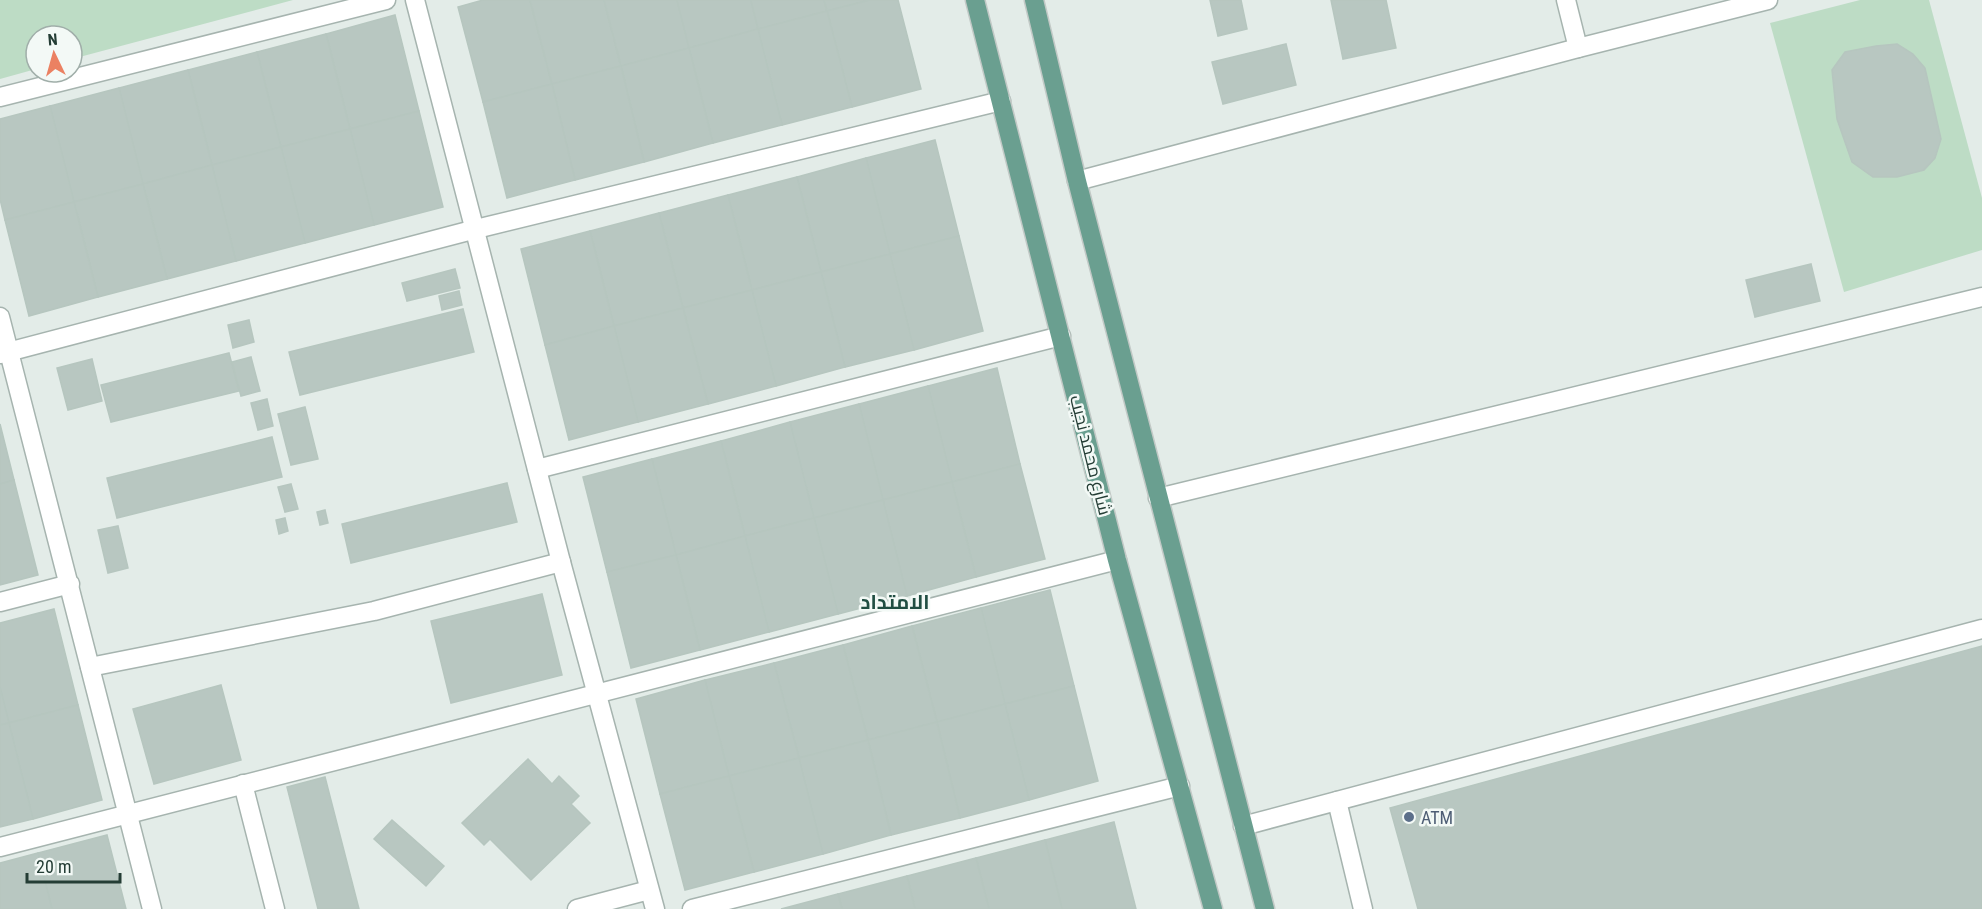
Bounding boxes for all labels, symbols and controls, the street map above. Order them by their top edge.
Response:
north arrow [24,24,84,84]
text: N [47,30,58,49]
street label: شارع محمد نجيب [1064,393,1116,518]
district label: الامتداد [861,590,929,614]
place label: ATM [1421,807,1453,828]
marker: ATM [1402,810,1416,824]
scale bar [27,846,120,884]
text: 20 m [36,856,71,877]

